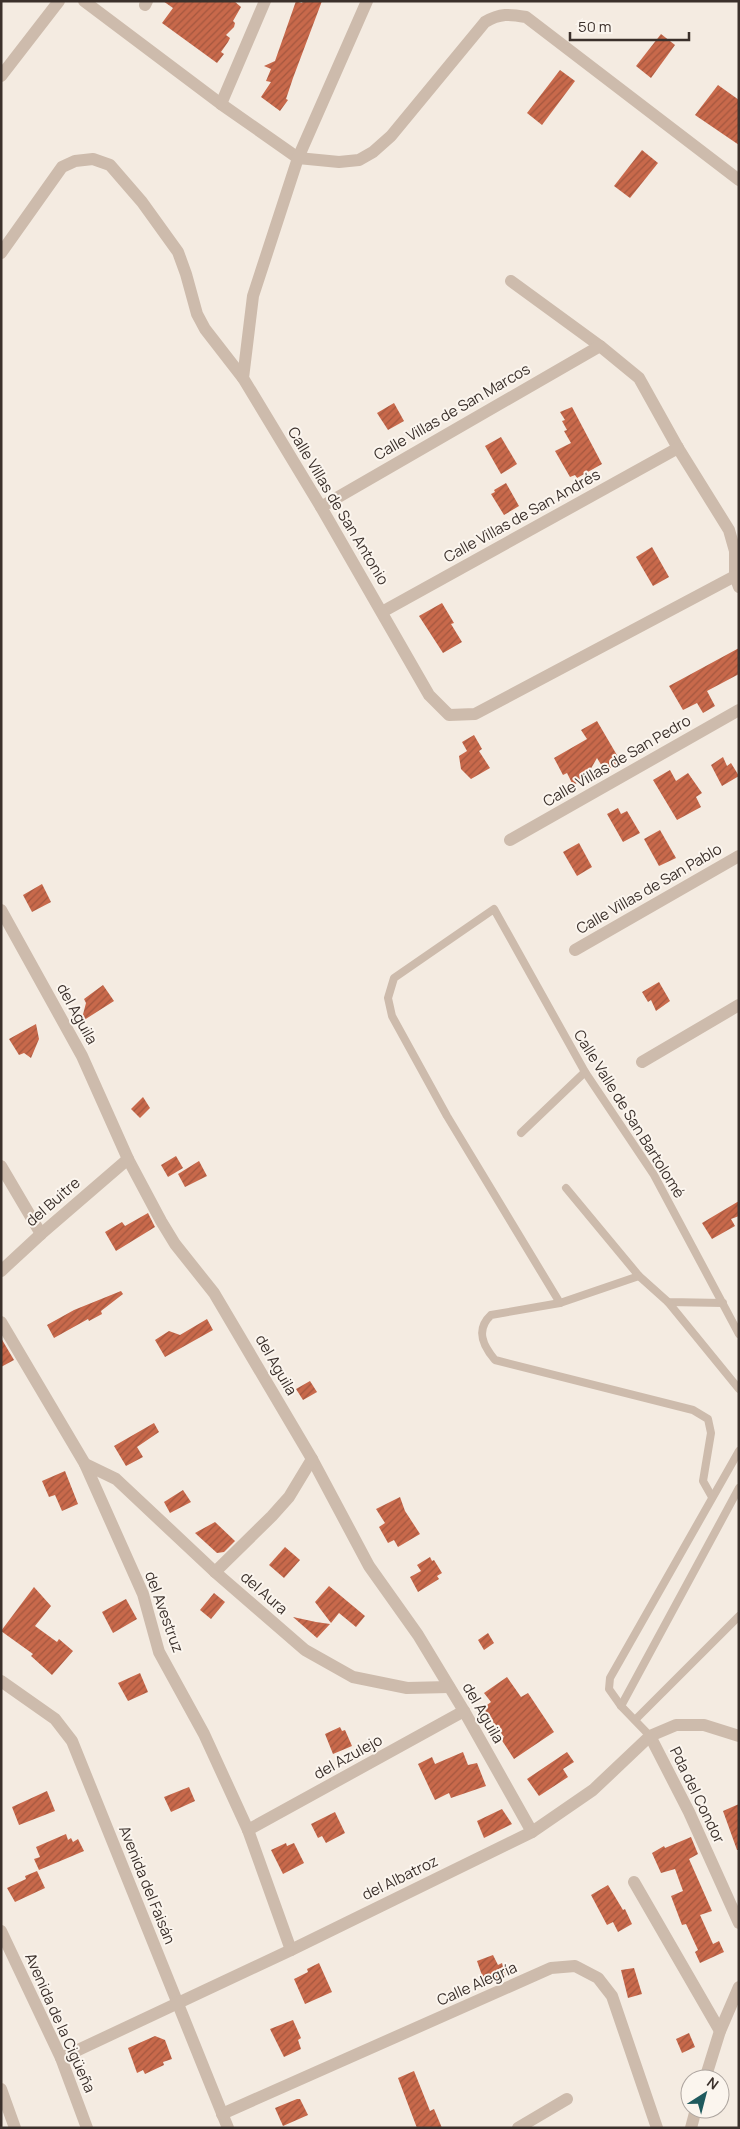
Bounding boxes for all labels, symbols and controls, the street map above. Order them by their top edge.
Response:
scale bar [570,10,689,42]
text: 50 m [578,16,612,37]
street label: Calle Villas de San Marcos [370,358,534,465]
street label: Calle Villas de San Antonio [283,423,394,589]
street label: Calle Villas de San Andrés [440,464,604,567]
street label: Calle Villas de San Pedro [539,710,695,811]
street label: Calle Villas de San Pablo [572,838,725,939]
street label: del Aguila [52,979,103,1048]
street label: Calle Valle de San Bartolomé [569,1026,690,1202]
street label: del Buitre [21,1172,85,1231]
street label: del Aguila [251,1331,302,1399]
street label: del Aura [236,1566,292,1619]
street label: del Avestruz [140,1568,189,1656]
street label: del Aguila [458,1679,509,1747]
street label: del Azulejo [310,1729,386,1784]
street label: Pda del Condor [665,1743,730,1847]
street label: Avenida del Faisán [114,1823,181,1947]
street label: del Albatroz [358,1850,441,1905]
street label: Avenida de la Cigüeña [20,1950,101,2096]
street label: Calle Alegría [433,1957,520,2011]
north arrow [680,2069,730,2119]
text: N [703,2072,723,2094]

